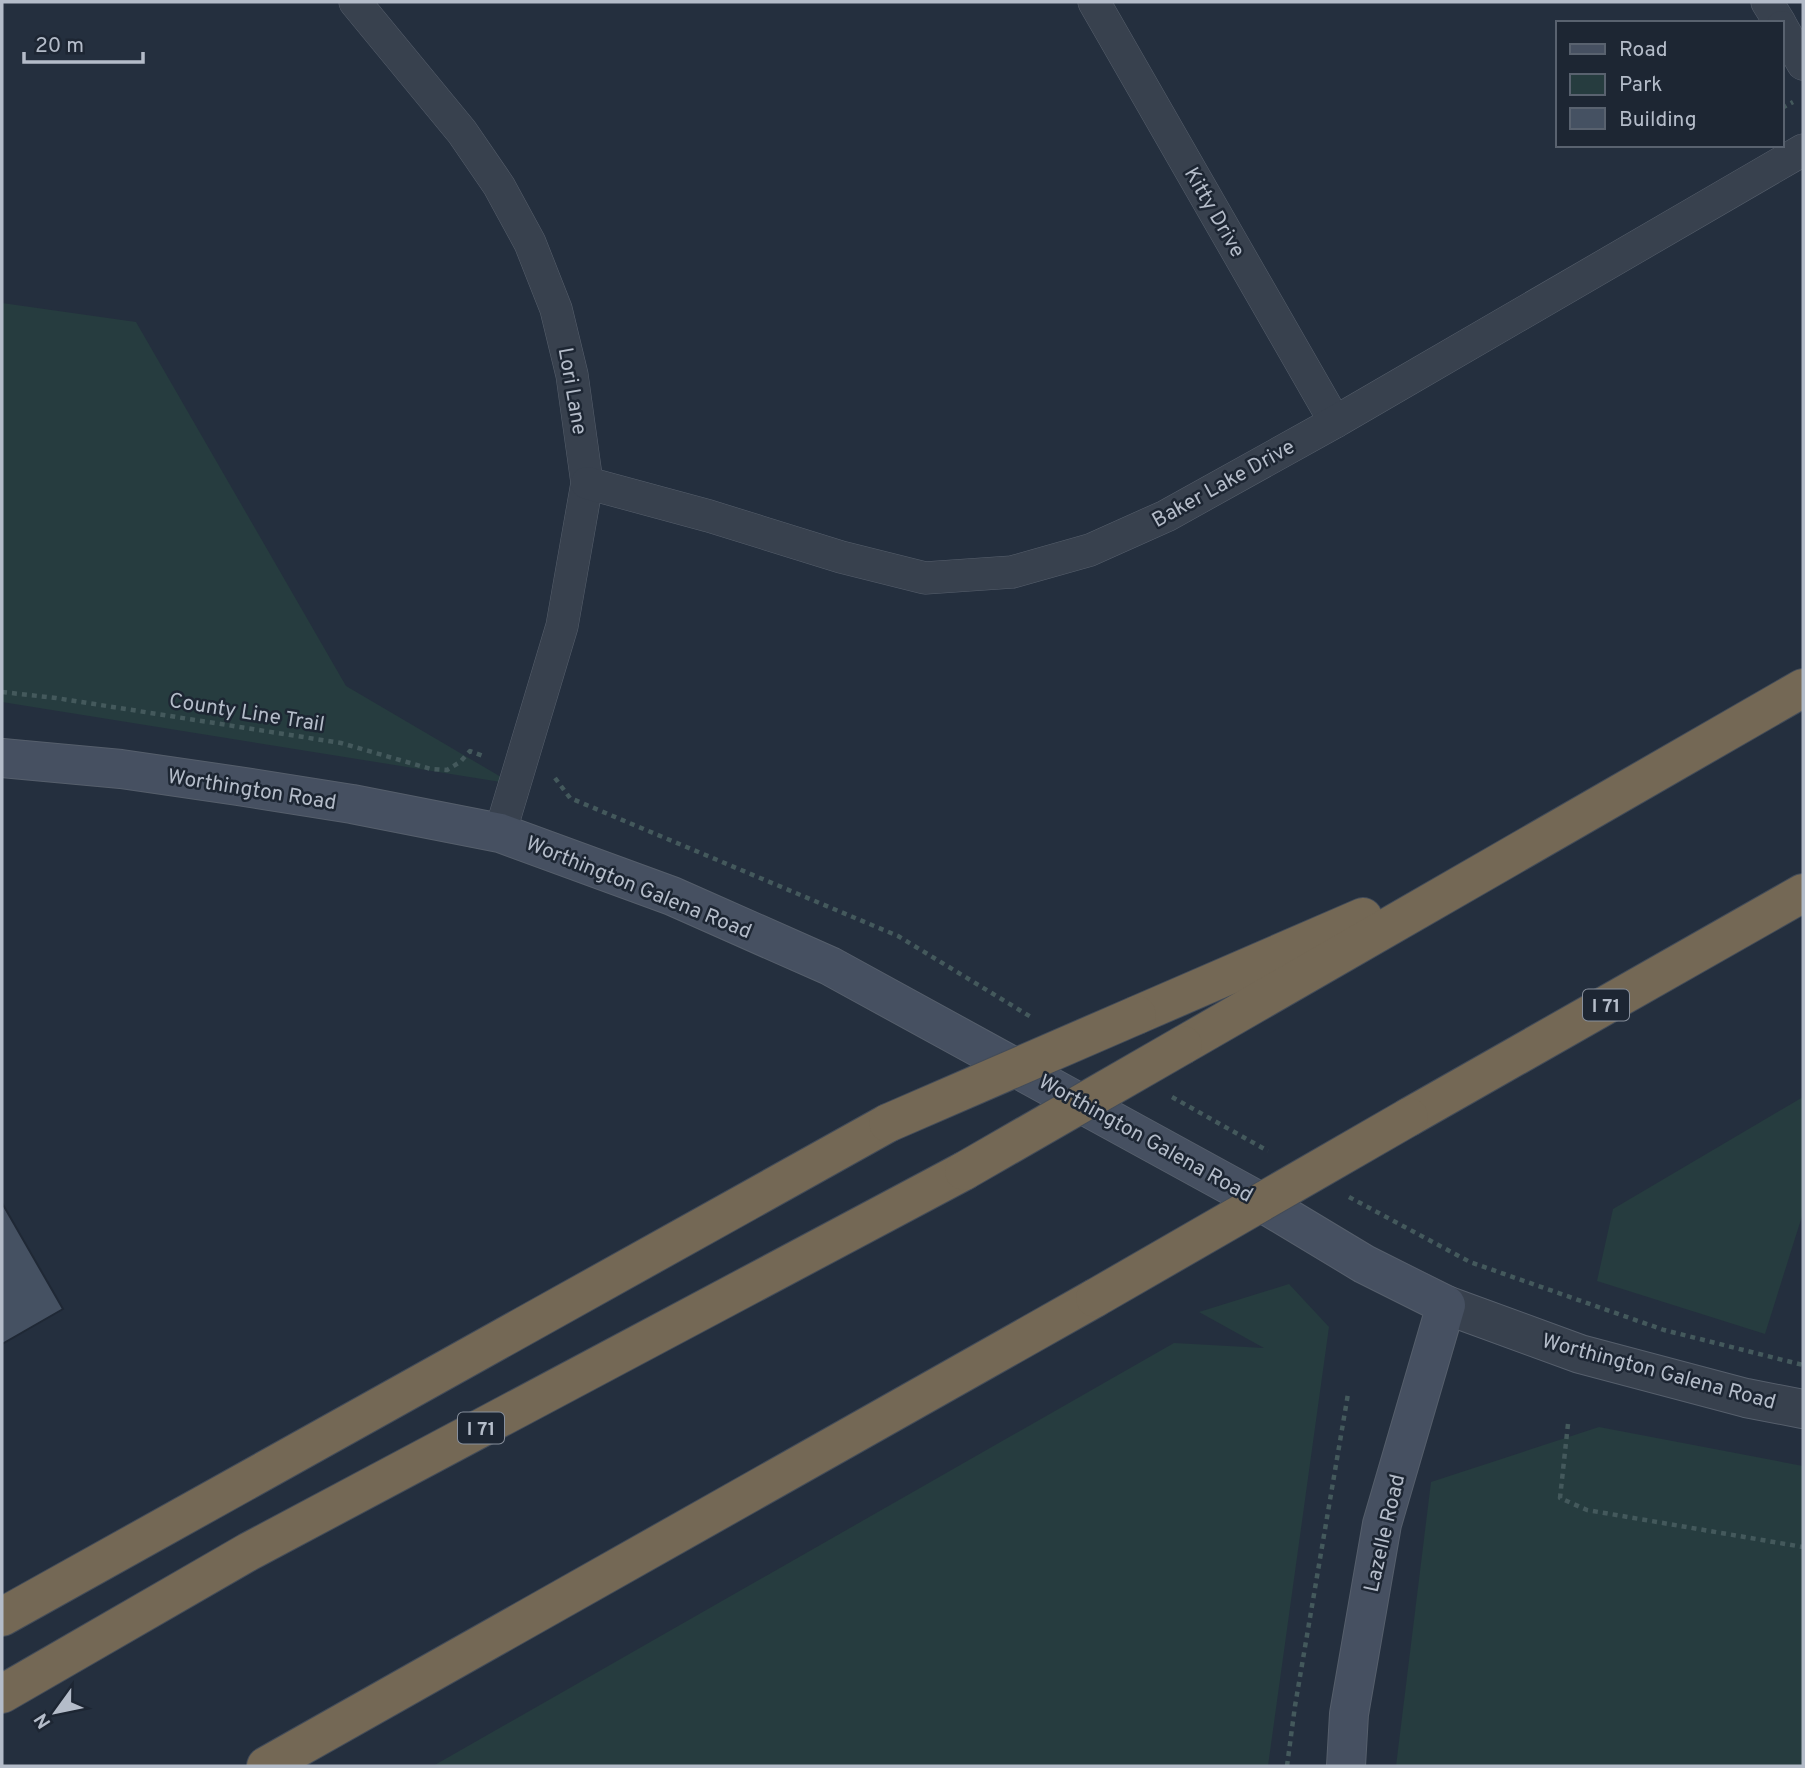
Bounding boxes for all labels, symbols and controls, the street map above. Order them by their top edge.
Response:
scale bar [24,21,144,65]
legend [1556,21,1784,147]
text: 20 m [35,33,84,60]
text: Road [1619,37,1668,64]
text: Park [1619,72,1662,99]
text: Building [1619,107,1697,134]
street label: Kitty Drive [1177,163,1250,263]
street label: Lori Lane [551,345,592,437]
street label: Baker Lake Drive [1147,434,1300,535]
street label: County Line Trail [167,688,326,739]
street label: Worthington Road [165,764,338,817]
street label: Worthington Galena Road [522,831,755,946]
road number: I 71 [1583,990,1629,1021]
street label: Worthington Galena Road [1033,1069,1257,1210]
street label: Worthington Galena Road [1539,1328,1779,1417]
road number: I 71 [458,1412,504,1444]
street label: Lazelle Road [1359,1472,1412,1595]
north arrow [21,1677,91,1747]
text: N [30,1708,57,1732]

